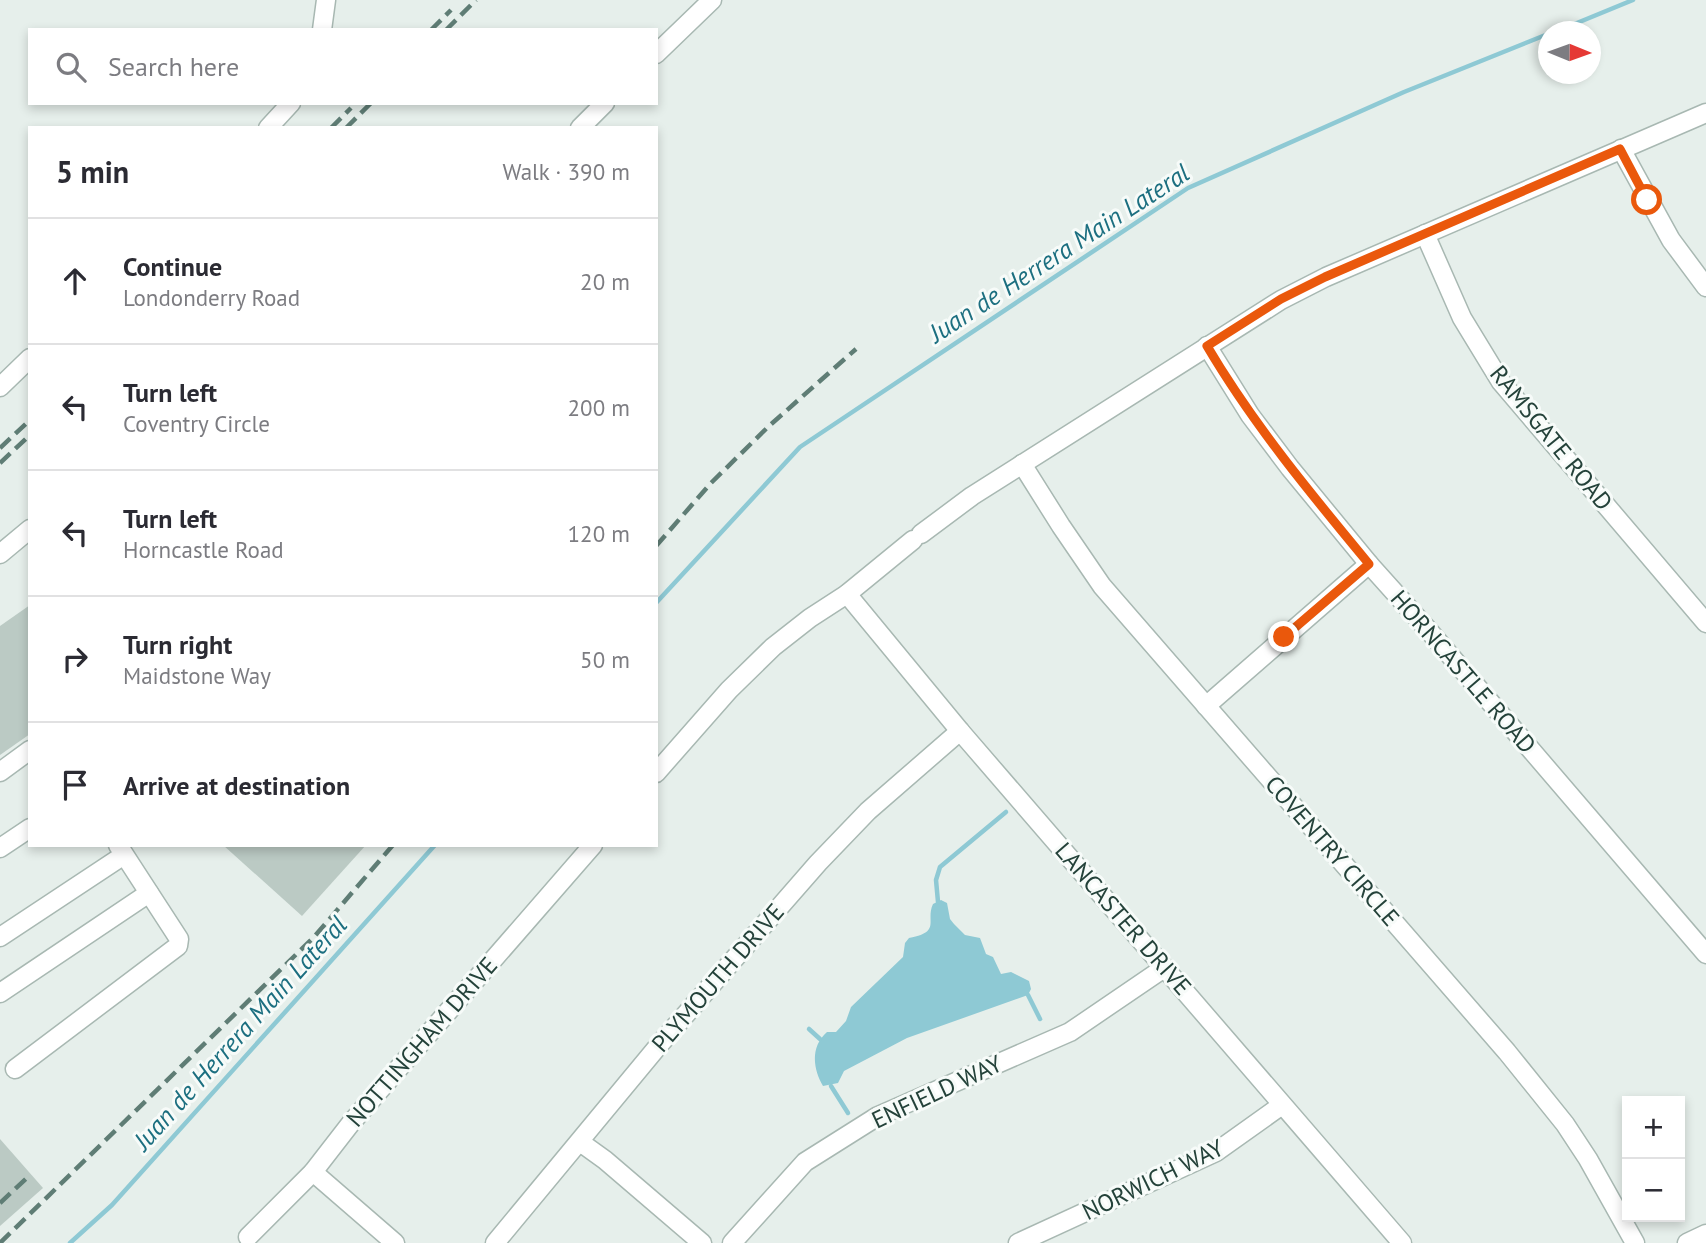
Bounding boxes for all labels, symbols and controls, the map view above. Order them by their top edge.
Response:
north arrow [1538,21,1601,84]
search box [28,28,658,105]
icon: search [52,48,90,86]
text: Search here [108,50,239,83]
text: 5 min [56,152,129,191]
water label: Juan de Herrera Main Lateral [921,156,1195,350]
text: Walk · 390 m [503,157,630,186]
route start [1631,184,1662,215]
text: Continue [123,250,222,283]
icon: ahead [56,262,94,300]
text: 20 m [580,267,630,296]
text: Londonderry Road [123,283,300,312]
street label: RAMSGATE ROAD [1483,359,1619,517]
text: Turn left [123,376,217,409]
icon: left [56,388,94,426]
text: 200 m [568,393,630,422]
text: Coventry Circle [123,409,270,438]
text: Turn left [123,502,217,535]
icon: left [56,514,94,552]
text: 120 m [568,519,630,548]
text: Horncastle Road [123,535,284,564]
street label: HORNCASTLE ROAD [1384,584,1543,760]
route end [1268,621,1299,652]
text: Turn right [123,628,232,661]
icon: right [56,640,94,678]
text: 50 m [580,645,630,674]
text: Maidstone Way [123,661,271,690]
icon: arrive [56,766,94,804]
text: Arrive at destination [123,769,350,802]
street label: COVENTRY CIRCLE [1258,769,1406,932]
street label: LANCASTER DRIVE [1048,836,1198,1002]
street label: PLYMOUTH DRIVE [645,897,791,1058]
water label: Juan de Herrera Main Lateral [124,909,354,1158]
street label: NOTTINGHAM DRIVE [339,950,504,1133]
street label: ENFIELD WAY [867,1048,1007,1135]
map controls [1622,1096,1685,1222]
button: + [1622,1096,1685,1159]
street label: NORWICH WAY [1077,1132,1229,1227]
button: − [1622,1159,1685,1222]

